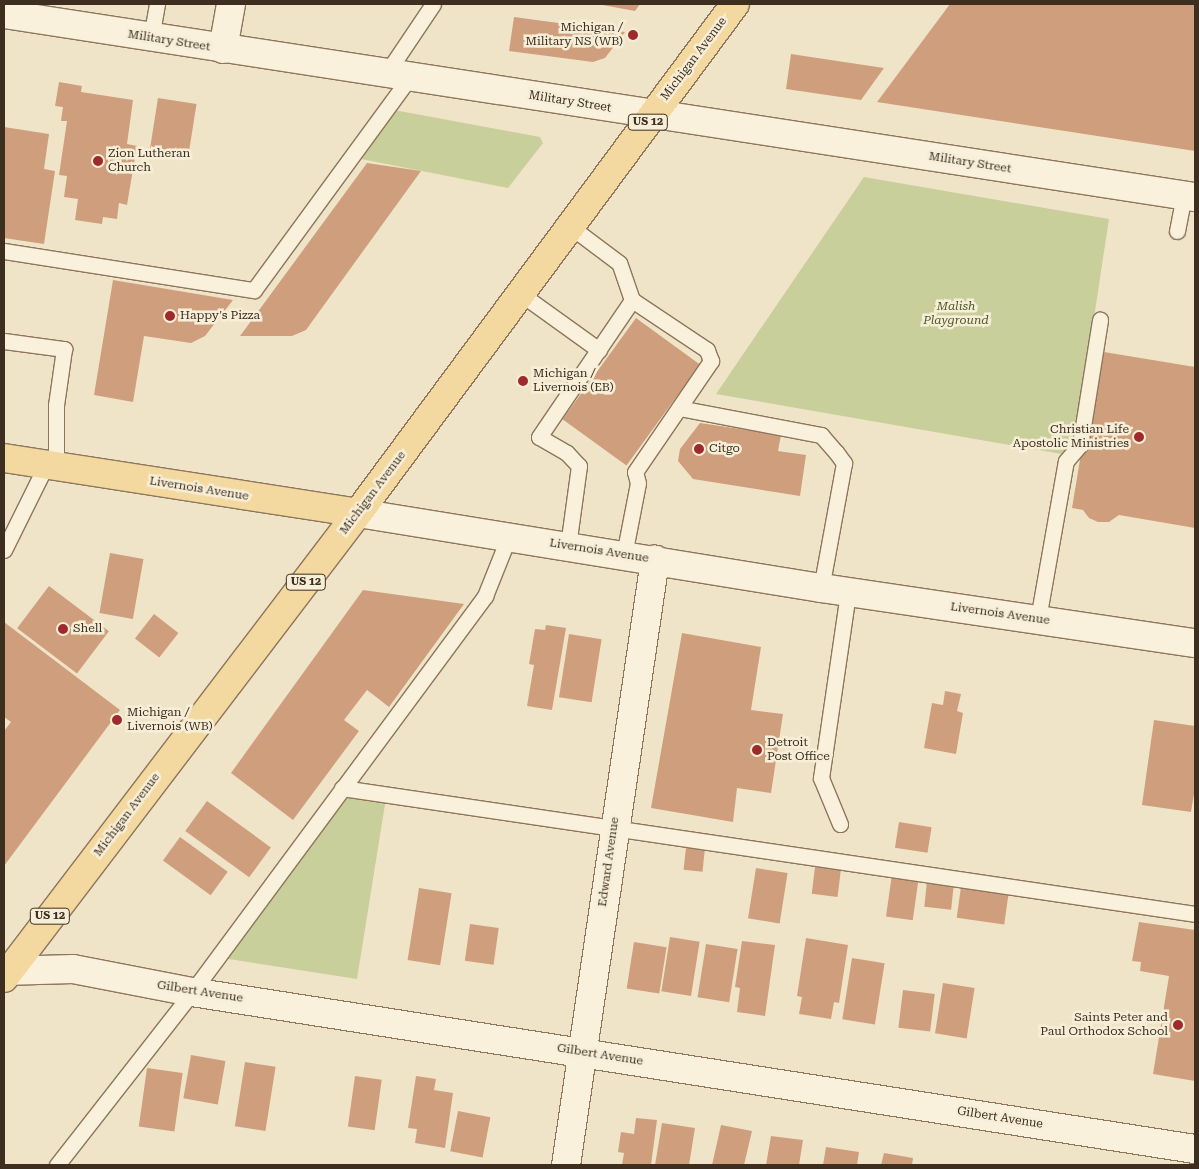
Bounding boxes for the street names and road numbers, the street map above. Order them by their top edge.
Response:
street label: Michigan Avenue [658,15,730,103]
street label: Military Street [127,27,211,55]
street label: Military Street [528,88,612,116]
road number: US 12 [627,114,669,130]
street label: Military Street [928,149,1012,177]
street label: Michigan Avenue [337,449,409,537]
street label: Livernois Avenue [148,474,250,504]
street label: Livernois Avenue [548,536,650,566]
road number: US 12 [285,574,327,590]
street label: Livernois Avenue [949,600,1051,628]
street label: Michigan Avenue [91,771,163,859]
street label: Edward Avenue [596,816,622,908]
road number: US 12 [29,908,71,924]
street label: Gilbert Avenue [156,978,244,1006]
street label: Gilbert Avenue [556,1041,644,1069]
street label: Gilbert Avenue [956,1104,1044,1132]

